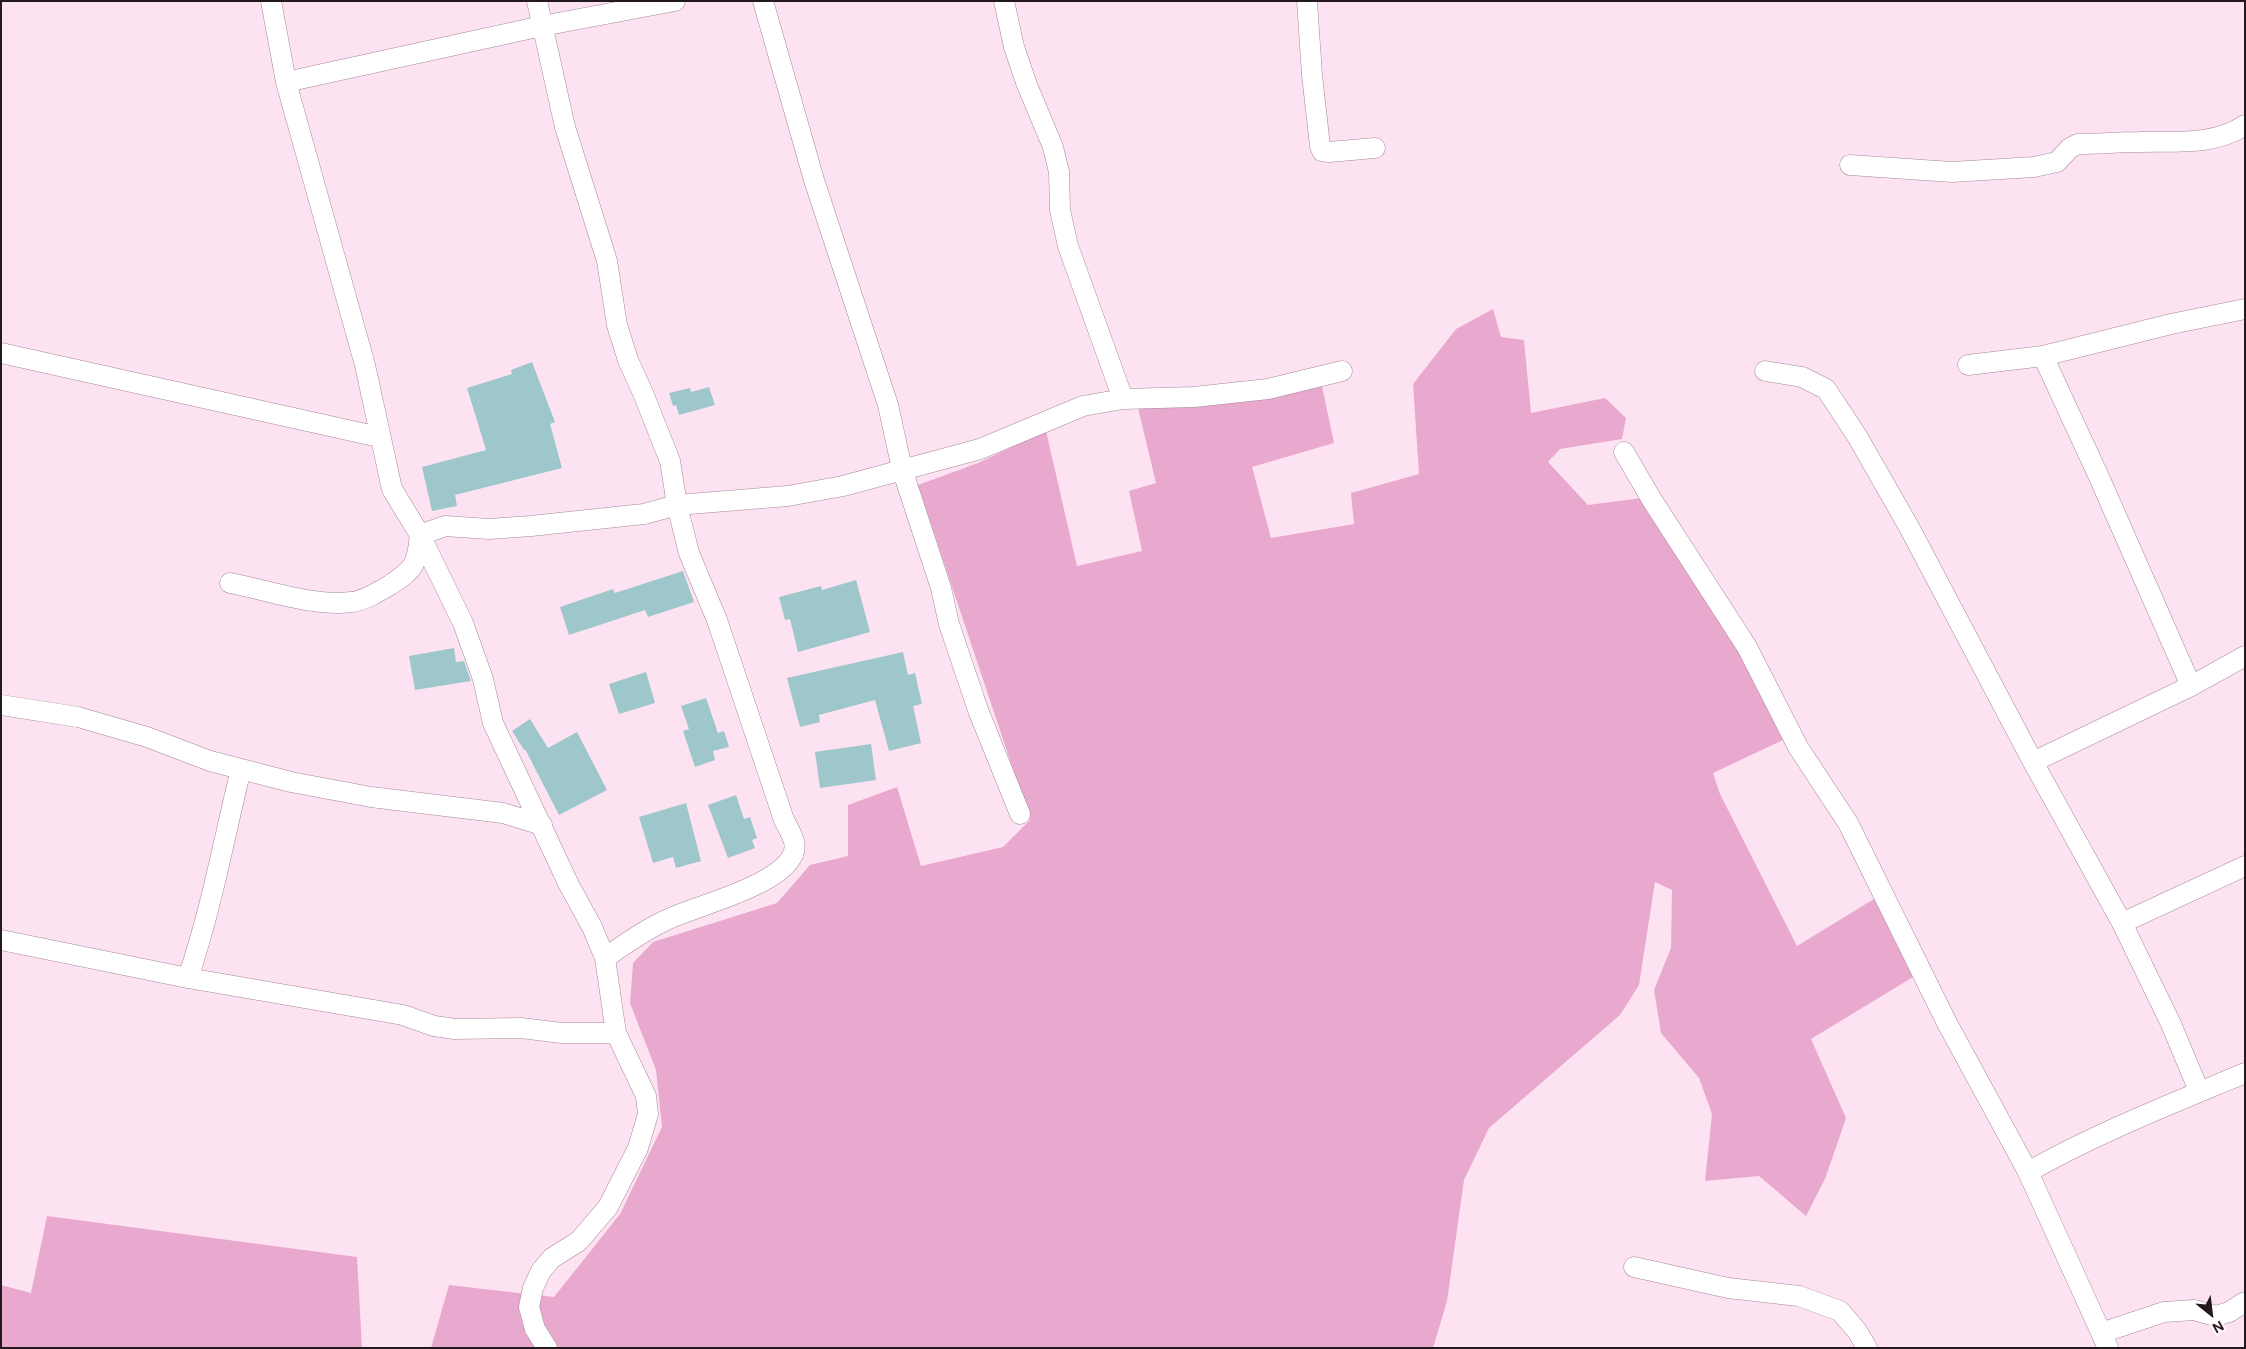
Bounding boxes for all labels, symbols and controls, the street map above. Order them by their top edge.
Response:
north arrow [2186,1289,2236,1339]
text: N [2209,1317,2227,1337]

